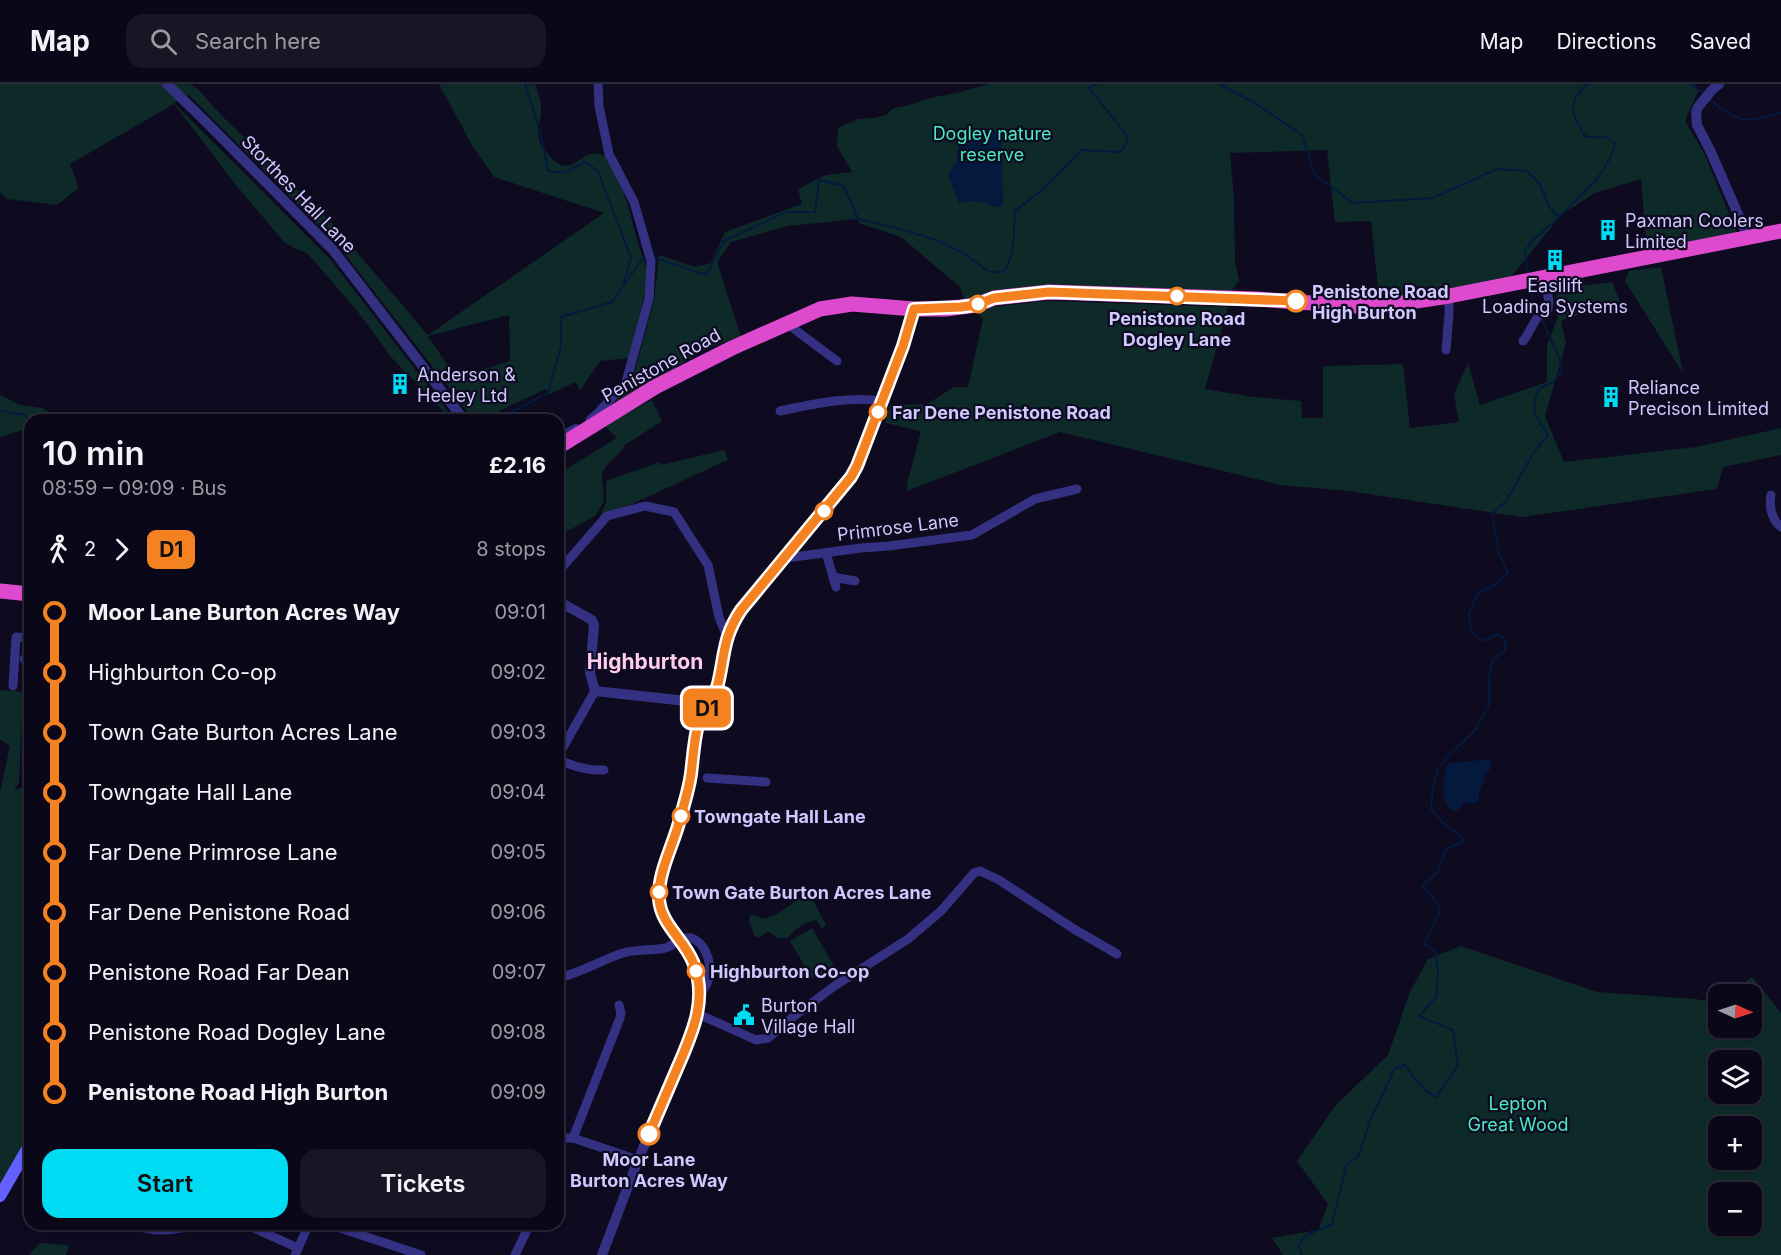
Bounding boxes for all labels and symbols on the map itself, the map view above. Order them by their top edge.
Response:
park label: Dogley nature reserve [933,123,1051,165]
street label: Storthes Hall Lane [237,131,361,257]
place label: Paxman Coolers Limited [1625,210,1764,252]
building icon: Paxman Coolers Limited [1596,218,1620,242]
building icon: Easilift Loading Systems [1543,248,1567,272]
place label: Easilift Loading Systems [1482,275,1628,317]
place label: Penistone Road High Burton [1312,281,1449,323]
marker: Penistone Road Dogley Lane [1168,287,1186,305]
marker: Penistone Road High Burton [1285,290,1307,312]
unlabelled marker [969,295,987,313]
place label: Penistone Road Dogley Lane [1109,308,1245,350]
street label: Penistone Road [598,324,724,406]
place label: Anderson & Heeley Ltd [417,364,516,406]
building icon: Anderson & Heeley Ltd [388,372,412,396]
place label: Reliance Precison Limited [1628,377,1769,419]
building icon: Reliance Precison Limited [1599,385,1623,409]
place label: Far Dene Penistone Road [892,402,1111,423]
marker: Far Dene Penistone Road [869,403,887,421]
unlabelled marker [815,502,833,520]
street label: Primrose Lane [836,509,960,545]
district label: Highburton [587,649,703,674]
line badge: D1 [680,688,734,728]
place label: Towngate Hall Lane [694,806,866,827]
marker: Towngate Hall Lane [672,807,690,825]
place label: Town Gate Burton Acres Lane [672,882,932,903]
marker: Town Gate Burton Acres Lane [650,883,668,901]
place label: Highburton Co-op [710,961,869,982]
marker: Highburton Co-op [687,962,705,980]
north arrow [1708,984,1762,1038]
place label: Burton Village Hall [761,995,855,1037]
public building icon: Burton Village Hall [732,1003,756,1027]
park label: Lepton Great Wood [1467,1093,1569,1135]
marker: Moor Lane Burton Acres Way [638,1123,660,1145]
place label: Moor Lane Burton Acres Way [570,1149,728,1191]

